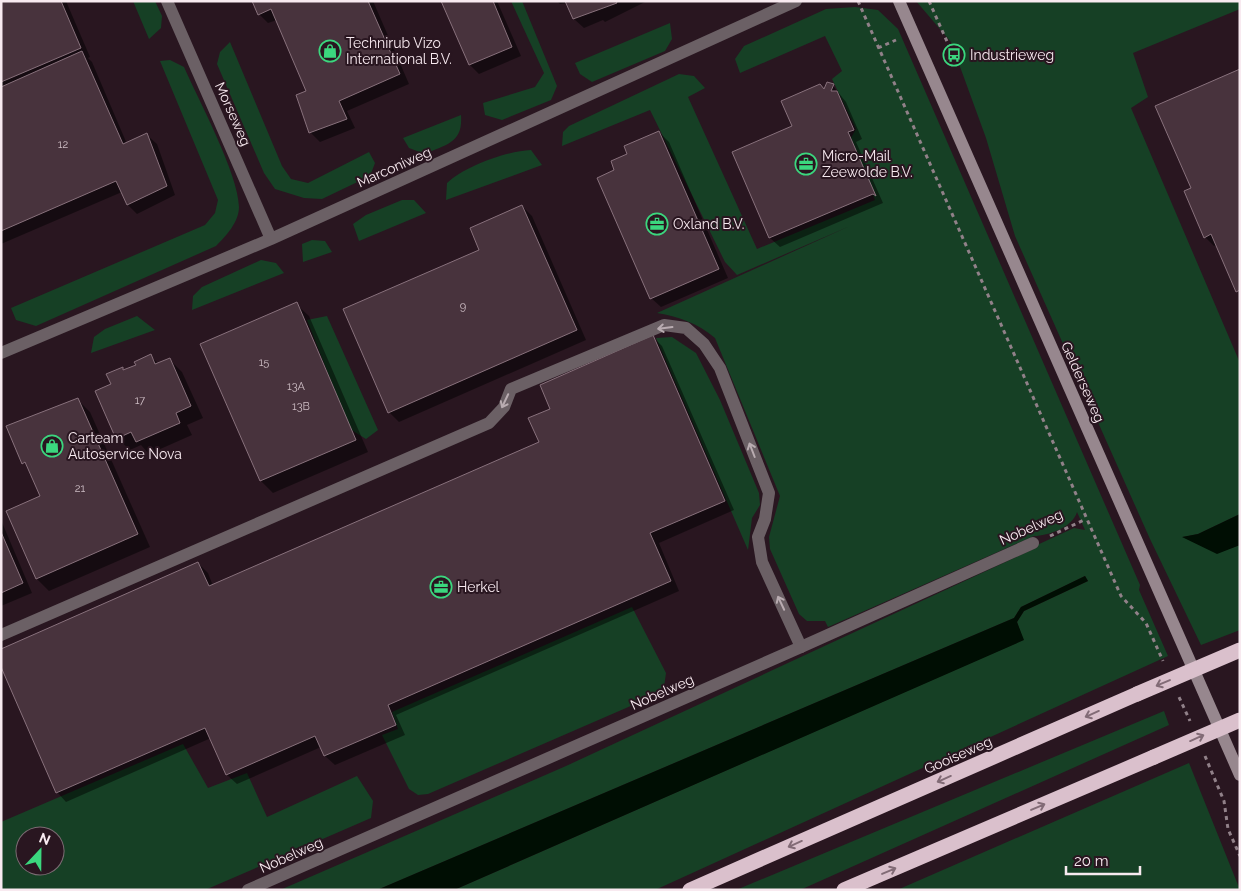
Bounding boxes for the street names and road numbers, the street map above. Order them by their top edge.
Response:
street label: Morseweg [212,80,254,148]
street label: Marconiweg [354,143,434,191]
street label: Gelderseweg [1058,339,1108,425]
street label: Nobelweg [997,506,1065,548]
street label: Nobelweg [628,671,696,713]
street label: Gooiseweg [922,733,994,777]
street label: Nobelweg [257,834,325,876]

